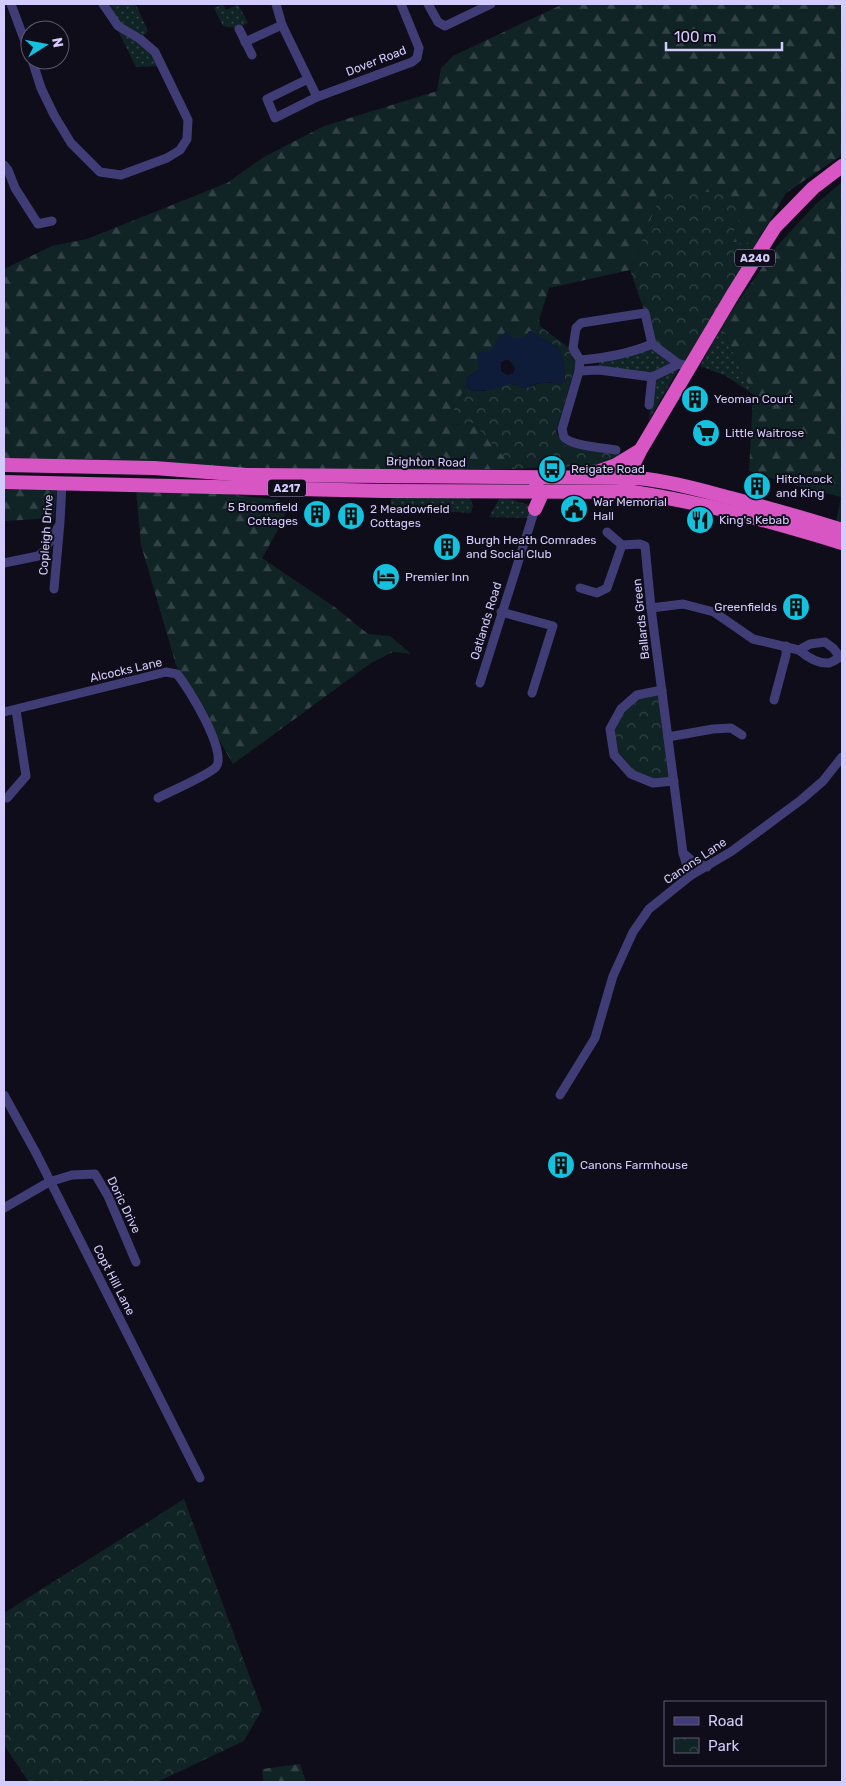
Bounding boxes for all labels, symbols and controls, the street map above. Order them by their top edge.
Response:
north arrow [20,20,70,70]
scale bar [666,20,782,52]
text: 100 m [674,28,716,46]
text: N [48,36,67,49]
street label: Dover Road [344,43,408,79]
road number: A240 [735,250,775,266]
building icon: Yeoman Court [680,384,710,414]
place label: Yeoman Court [714,392,794,406]
supermarket icon: Little Waitrose [691,418,721,448]
place label: Little Waitrose [725,426,804,440]
street label: Brighton Road [386,454,466,470]
bus stop icon: Reigate Road [537,454,567,484]
place label: Reigate Road [571,462,645,476]
building icon: Hitchcock and King [742,471,772,501]
place label: Hitchcock and King [776,472,833,500]
road number: A217 [268,479,306,496]
street label: Copleigh Drive [36,494,56,576]
public building icon: War Memorial Hall [559,494,589,524]
place label: War Memorial Hall [593,495,667,523]
building icon: 5 Broomfield Cottages [302,499,332,529]
place label: 5 Broomfield Cottages [228,500,298,528]
building icon: 2 Meadowfield Cottages [336,501,366,531]
place label: 2 Meadowfield Cottages [370,502,450,530]
restaurant icon: King's Kebab [685,505,715,535]
place label: King's Kebab [719,513,789,527]
building icon: Burgh Heath Comrades and Social Club [432,532,462,562]
place label: Burgh Heath Comrades and Social Club [466,533,597,561]
hotel icon: Premier Inn [371,562,401,592]
place label: Premier Inn [405,570,469,584]
street label: Ballards Green [630,578,652,660]
street label: Oatlands Road [467,580,505,662]
building icon: Greenfields [781,592,811,622]
place label: Greenfields [714,600,777,614]
street label: Alcocks Lane [89,655,164,685]
street label: Canons Lane [661,835,729,887]
building icon: Canons Farmhouse [546,1150,576,1180]
place label: Canons Farmhouse [580,1158,688,1172]
street label: Doric Drive [104,1174,144,1236]
street label: Copt Hill Lane [90,1242,138,1318]
legend [664,1701,826,1766]
text: Road [708,1712,744,1730]
text: Park [708,1737,739,1755]

